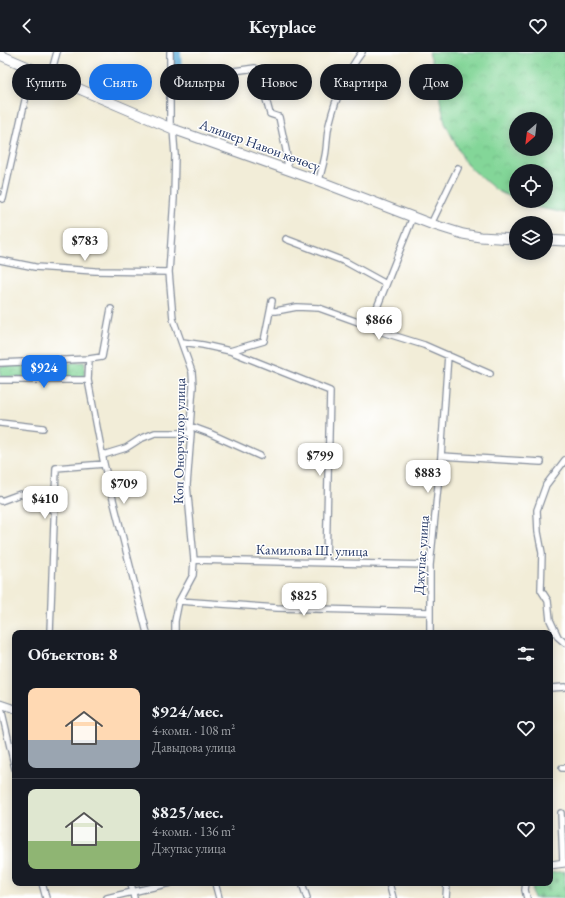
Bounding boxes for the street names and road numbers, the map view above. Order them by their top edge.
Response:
street label: Алишер Навои көчөсү [196,114,324,175]
street label: Коп Онорчулор улица [169,377,189,504]
street label: Джупас улица [409,514,433,595]
street label: Камилова Ш. улица [256,540,369,560]

